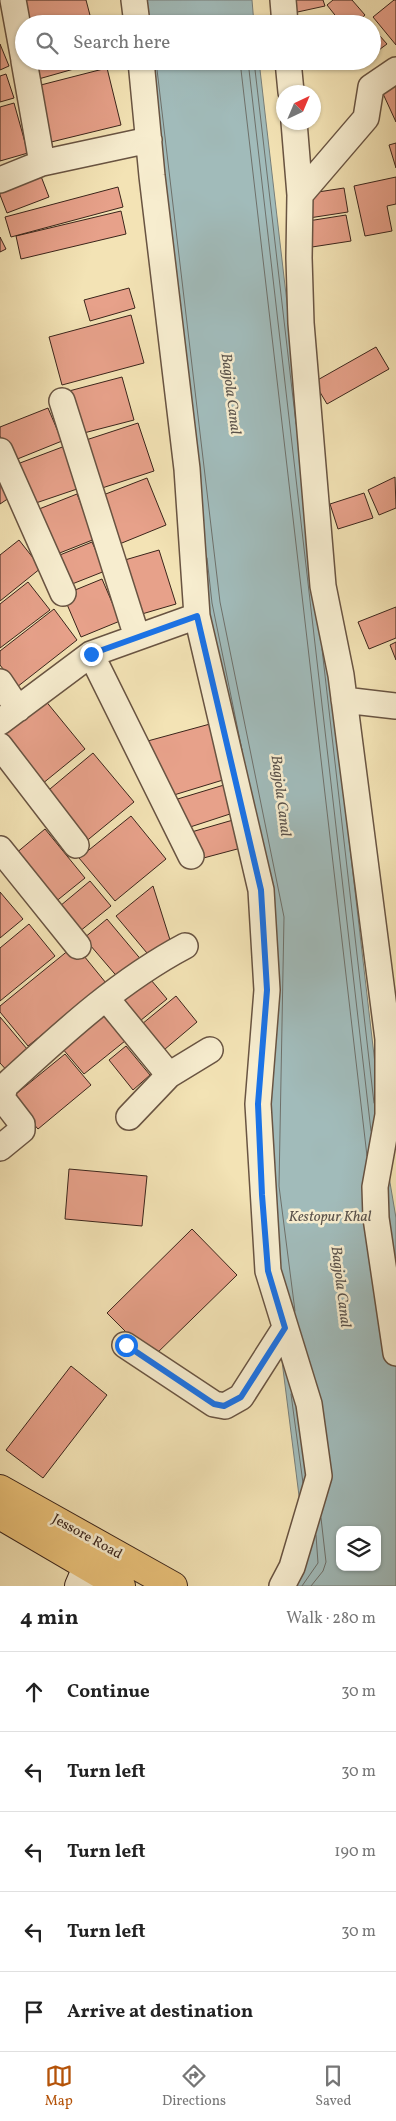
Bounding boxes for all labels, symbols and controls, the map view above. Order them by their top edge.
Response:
search box [15,15,381,70]
icon: search [33,29,61,57]
text: Search here [73,30,170,56]
north arrow [276,85,321,130]
water label: Bagjola Canal [215,352,245,436]
route end [80,643,103,666]
water label: Bagjola Canal [265,754,295,838]
water label: Kestopur Khal [289,1207,372,1228]
water label: Bagjola Canal [325,1245,355,1329]
route start [115,1334,138,1357]
street label: Jessore Road [48,1510,126,1564]
map controls [336,1526,381,1571]
button: layers [336,1526,381,1571]
text: 4 min [20,1604,79,1633]
text: Walk · 280 m [286,1608,376,1630]
icon: ahead [20,1678,48,1706]
text: Continue [67,1679,150,1705]
text: 30 m [341,1681,376,1703]
icon: left [20,1758,48,1786]
text: Turn left [67,1759,146,1785]
text: 30 m [341,1761,376,1783]
icon: left [20,1838,48,1866]
text: Turn left [67,1839,146,1865]
text: 190 m [334,1841,376,1863]
icon: left [20,1918,48,1946]
text: Turn left [67,1919,146,1945]
text: 30 m [341,1921,376,1943]
icon: arrive [20,1998,48,2026]
text: Arrive at destination [67,1999,253,2025]
tab: Map [45,2062,73,2111]
tab: Directions [162,2062,226,2111]
tab: Saved [315,2062,351,2111]

